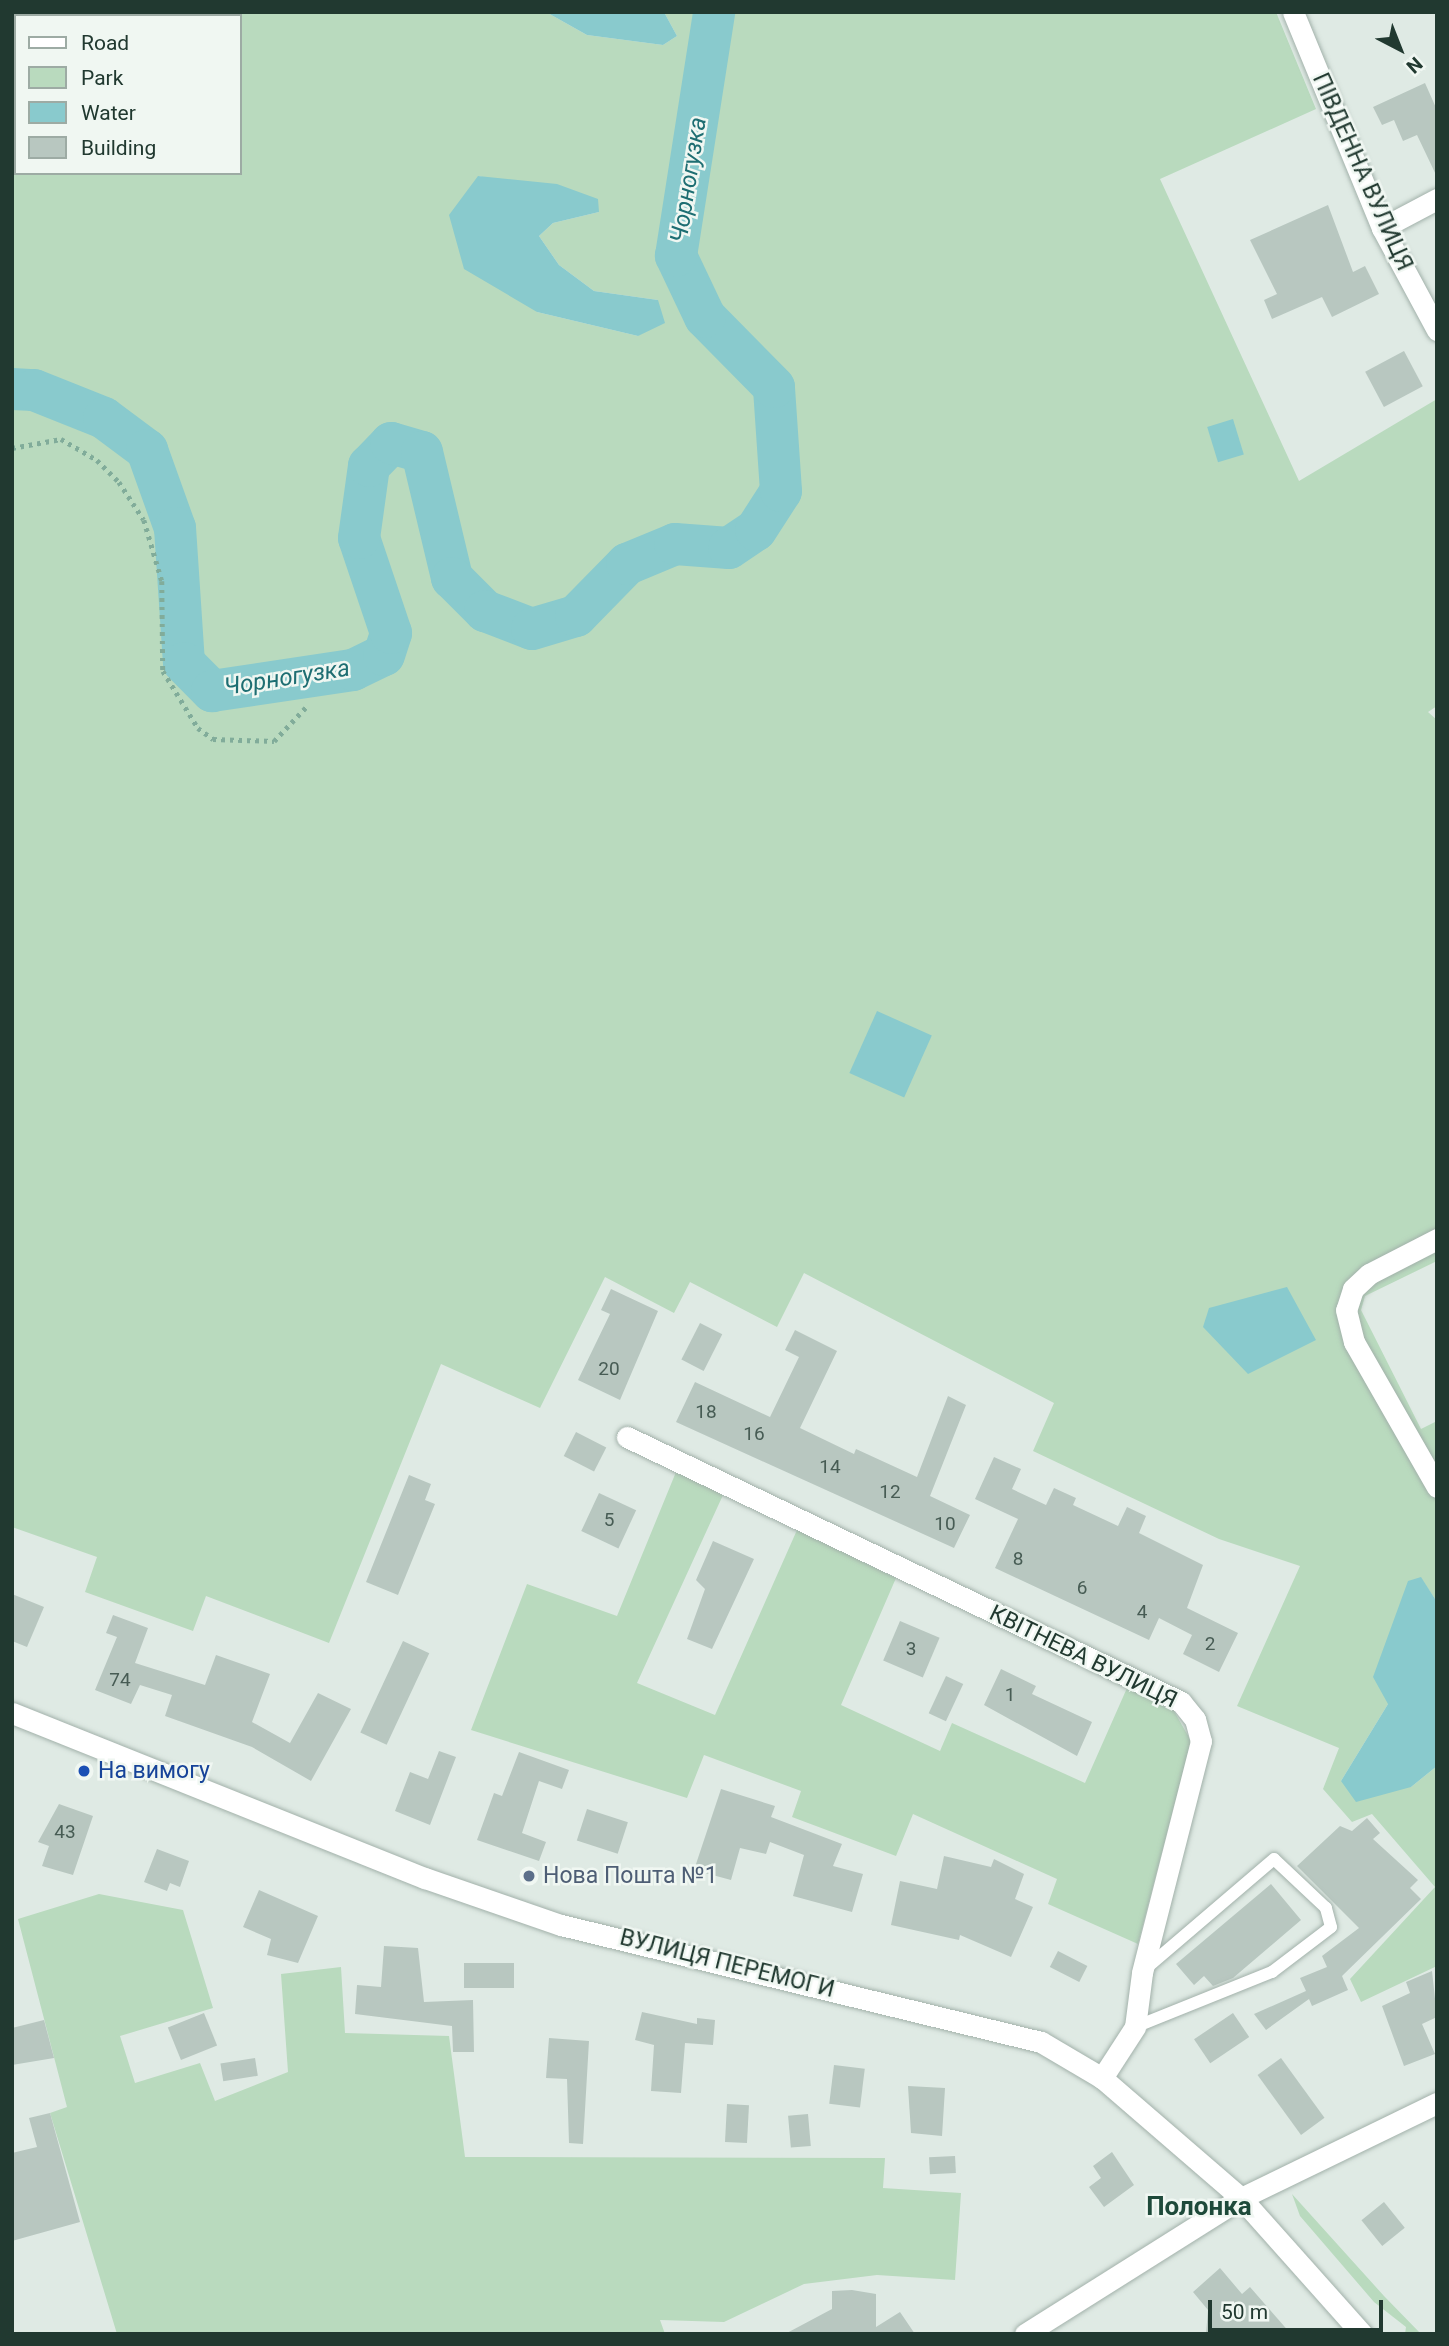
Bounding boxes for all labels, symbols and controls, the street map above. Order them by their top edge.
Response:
legend [14,14,242,175]
north arrow [1365,14,1435,84]
text: Road [81,31,129,55]
text: N [1402,52,1427,78]
text: Park [81,66,123,90]
street label: ПІВДЕННА ВУЛИЦЯ [1306,69,1418,275]
text: Water [81,101,136,125]
water label: Чорногузка [665,115,713,245]
text: Building [81,136,156,160]
water label: Чорногузка [222,654,352,702]
house number: 20 [598,1358,620,1380]
house number: 18 [695,1401,717,1423]
house number: 16 [743,1423,765,1445]
house number: 14 [819,1456,841,1478]
house number: 12 [879,1481,901,1503]
house number: 5 [604,1509,614,1531]
house number: 10 [934,1513,956,1535]
house number: 8 [1013,1548,1023,1570]
house number: 6 [1077,1577,1087,1599]
street label: КВІТНЕВА ВУЛИЦЯ [985,1600,1181,1714]
house number: 4 [1137,1601,1147,1623]
house number: 2 [1205,1633,1215,1655]
house number: 3 [906,1638,916,1660]
house number: 74 [109,1669,131,1691]
house number: 1 [1005,1684,1015,1706]
place label: На вимогу [98,1757,210,1785]
marker: На вимогу [76,1763,92,1779]
house number: 43 [54,1821,76,1843]
place label: Нова Пошта №1 [543,1862,718,1890]
marker: Нова Пошта №1 [521,1868,537,1884]
street label: ВУЛИЦЯ ПЕРЕМОГИ [617,1924,837,2004]
district label: Полонка [1146,2191,1252,2223]
scale bar [1211,2286,1386,2330]
text: 50 m [1221,2300,1268,2324]

